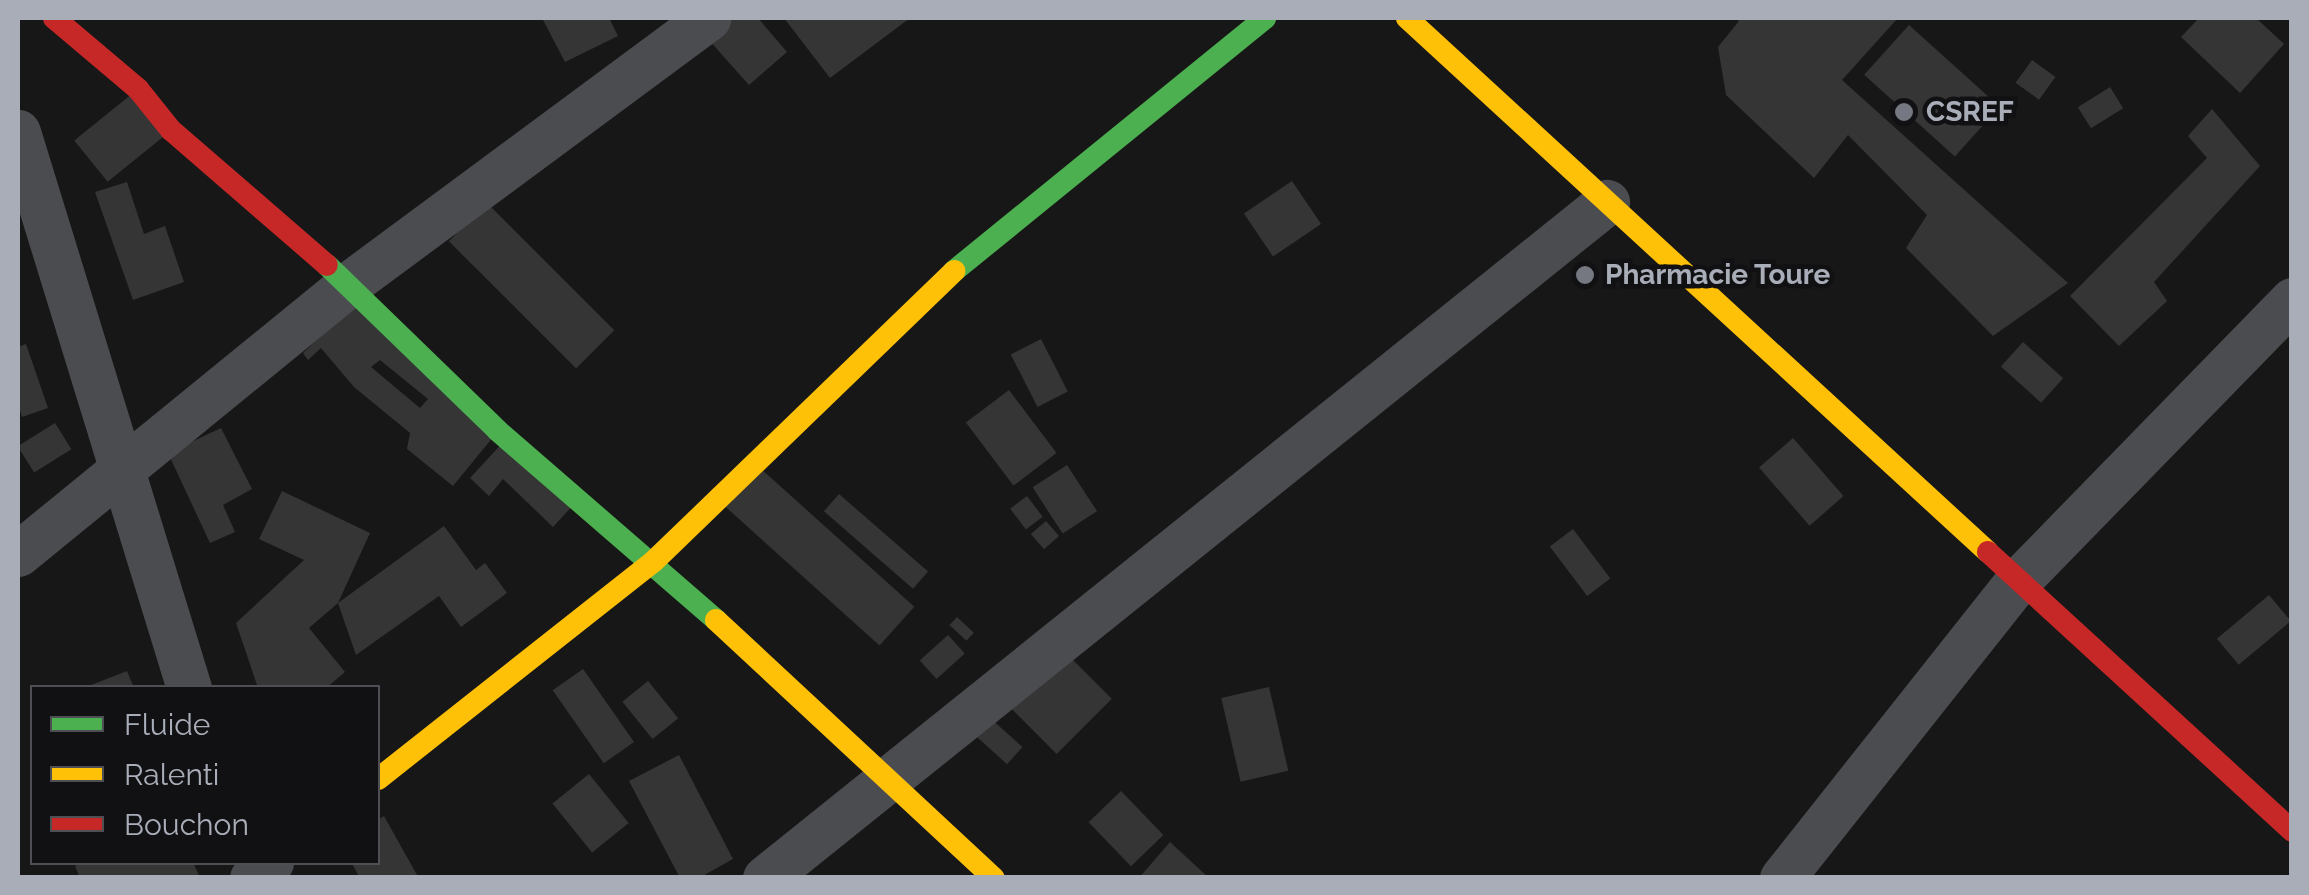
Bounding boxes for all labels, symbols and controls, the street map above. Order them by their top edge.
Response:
place label: CSREF [1926,95,2014,129]
marker: CSREF [1891,99,1917,125]
place label: Pharmacie Toure [1605,258,1831,292]
marker: Pharmacie Toure [1574,264,1596,286]
legend [30,685,380,865]
text: Fluide [124,707,210,742]
text: Ralenti [124,757,219,792]
text: Bouchon [124,807,249,842]

